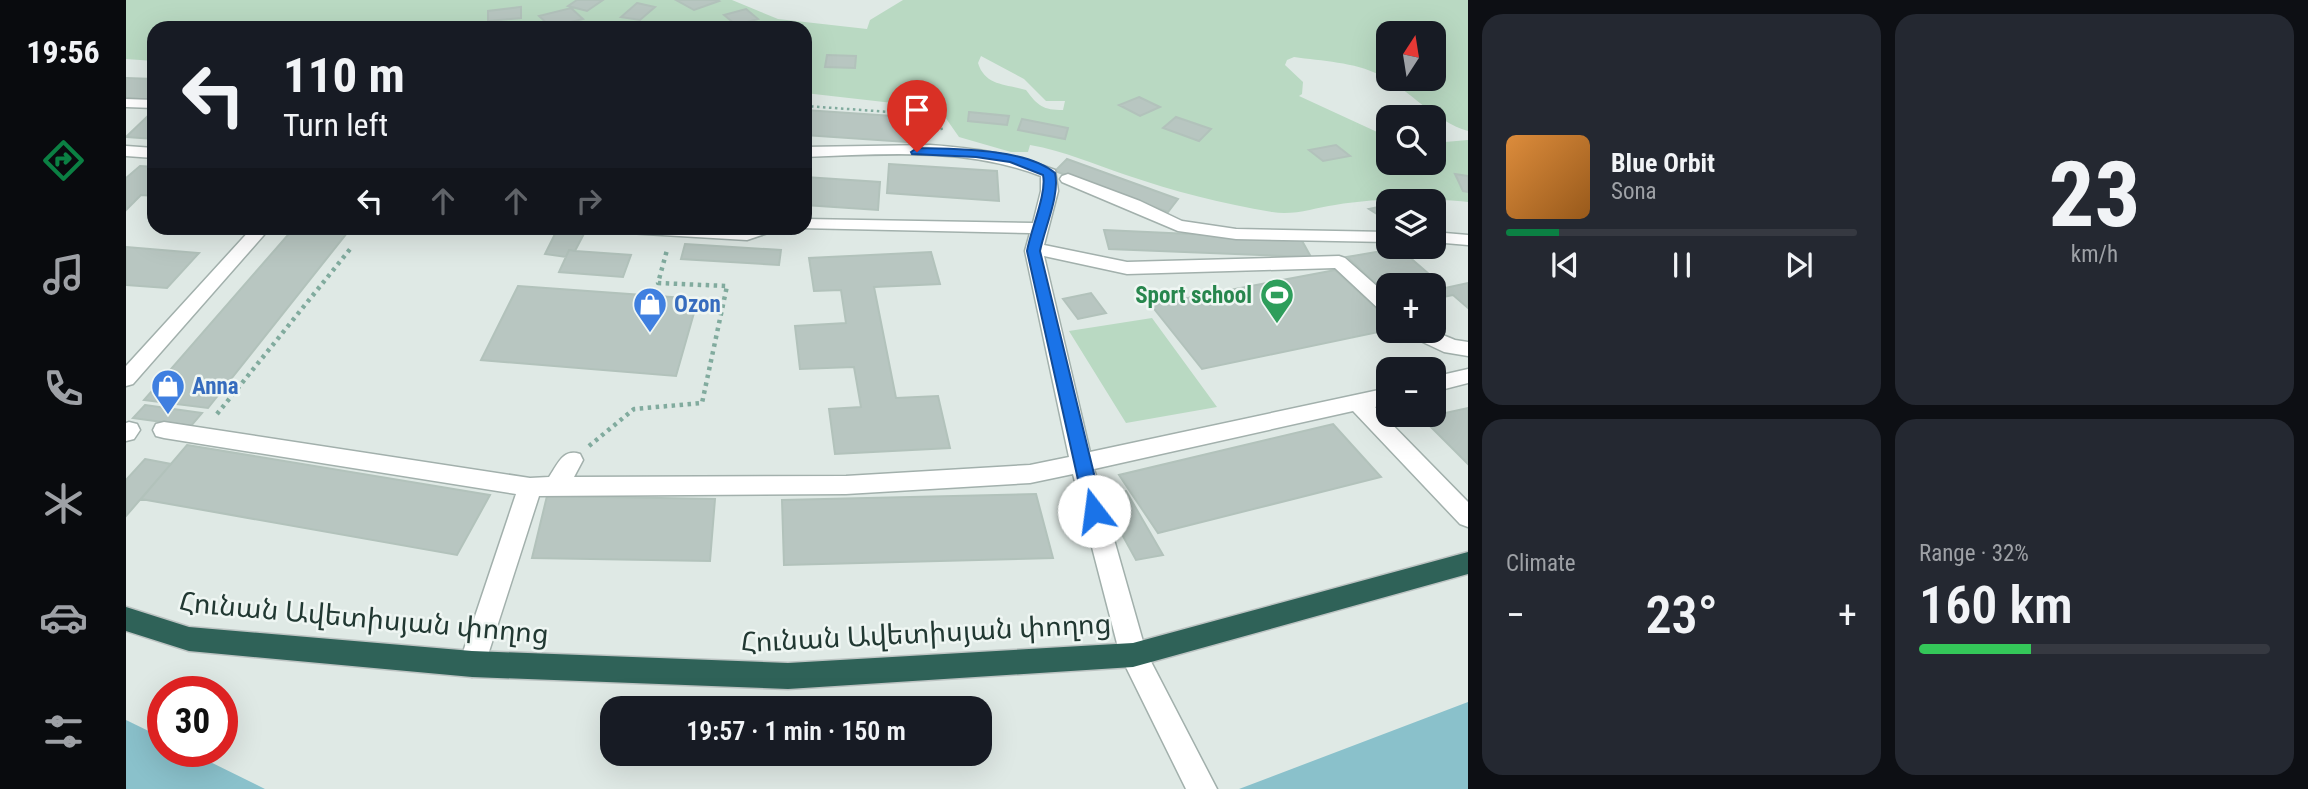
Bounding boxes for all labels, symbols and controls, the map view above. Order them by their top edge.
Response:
north arrow [1376,21,1446,91]
map controls [1376,21,1446,427]
text: 19:56 [26,33,100,71]
text: 110 m [283,47,405,104]
icon: left [168,49,259,140]
pin [887,80,947,152]
icon: arrive [898,91,936,129]
button: search [1376,105,1446,175]
text: Turn left [283,106,388,144]
icon: directions [39,136,88,185]
text: 23 [2049,142,2140,248]
text: Blue Orbit [1611,148,1715,178]
text: Sona [1611,178,1657,205]
icon: left [351,182,389,220]
icon: ahead [424,182,462,220]
icon: ahead [497,182,535,220]
icon: right [570,182,608,220]
button: layers [1376,189,1446,259]
text: km/h [2071,241,2118,268]
icon: previous [1546,246,1584,284]
icon: pause [1663,246,1701,284]
icon: next [1780,246,1818,284]
icon: music [39,250,88,299]
button: + [1376,273,1446,343]
sports icon: Sport school [1258,276,1296,325]
place label: Sport school [1135,282,1252,309]
shop icon: Ozon [631,285,669,334]
place label: Ozon [674,291,721,318]
button: − [1376,357,1446,427]
icon: phone [39,364,88,413]
shop icon: Anna [149,367,187,416]
place label: Anna [192,373,239,400]
position arrow [1057,474,1131,548]
icon: climate [39,479,88,528]
text: Range · 32% [1919,540,2029,567]
text: Climate [1506,550,1576,577]
text: 160 km [1919,575,2073,636]
street label: Հունան Ավետիսյան փողոց [178,585,550,651]
text: 23° [1645,585,1718,646]
icon: car [39,593,88,642]
text: − [1506,593,1525,637]
text: + [1838,593,1857,637]
street label: Հունան Ավետիսյան փողոց [740,607,1112,659]
speed limit sign: 30 [147,676,238,767]
icon: filters [39,707,88,756]
text: 19:57 · 1 min · 150 m [686,716,906,746]

